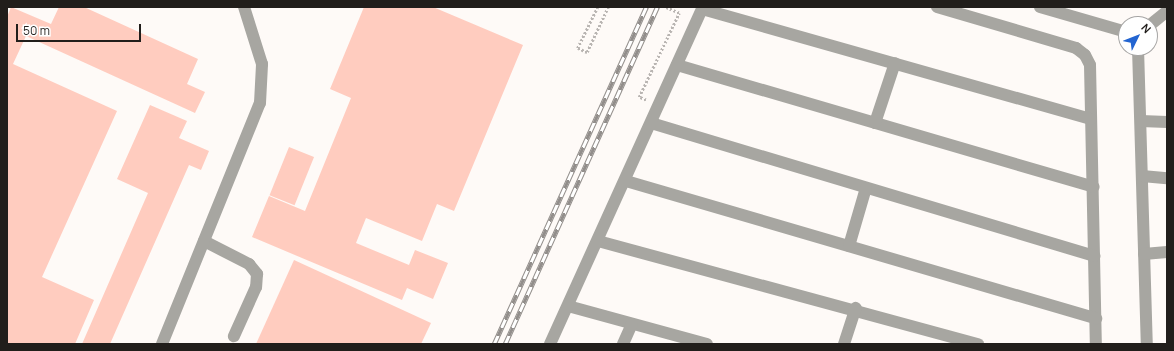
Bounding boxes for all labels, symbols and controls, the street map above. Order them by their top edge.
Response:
scale bar [18,16,143,42]
north arrow [1118,16,1158,56]
text: N [1138,20,1155,36]
text: 50 m [23,22,50,39]

